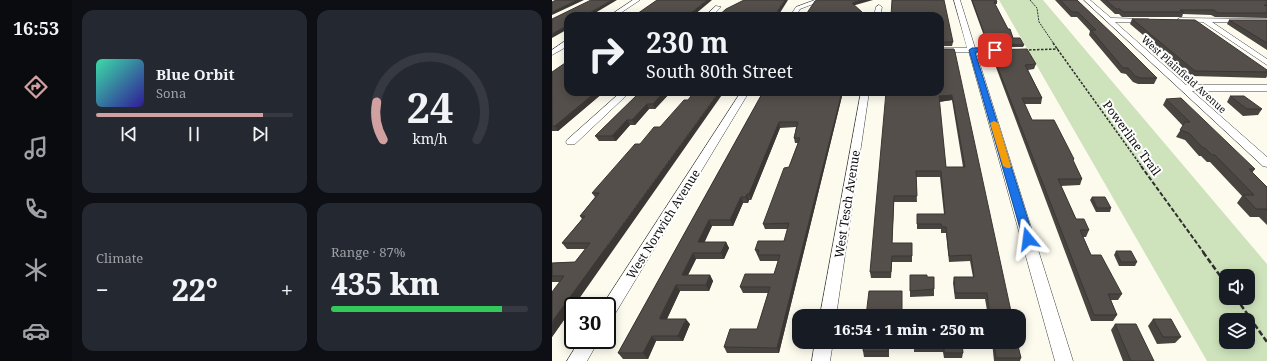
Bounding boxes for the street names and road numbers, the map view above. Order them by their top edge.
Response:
street label: West Plainfield Avenue [1139,32,1229,116]
street label: Powerline Trail [1099,97,1165,179]
street label: West Tesch Avenue [830,149,864,259]
street label: West Norwich Avenue [622,166,704,282]

